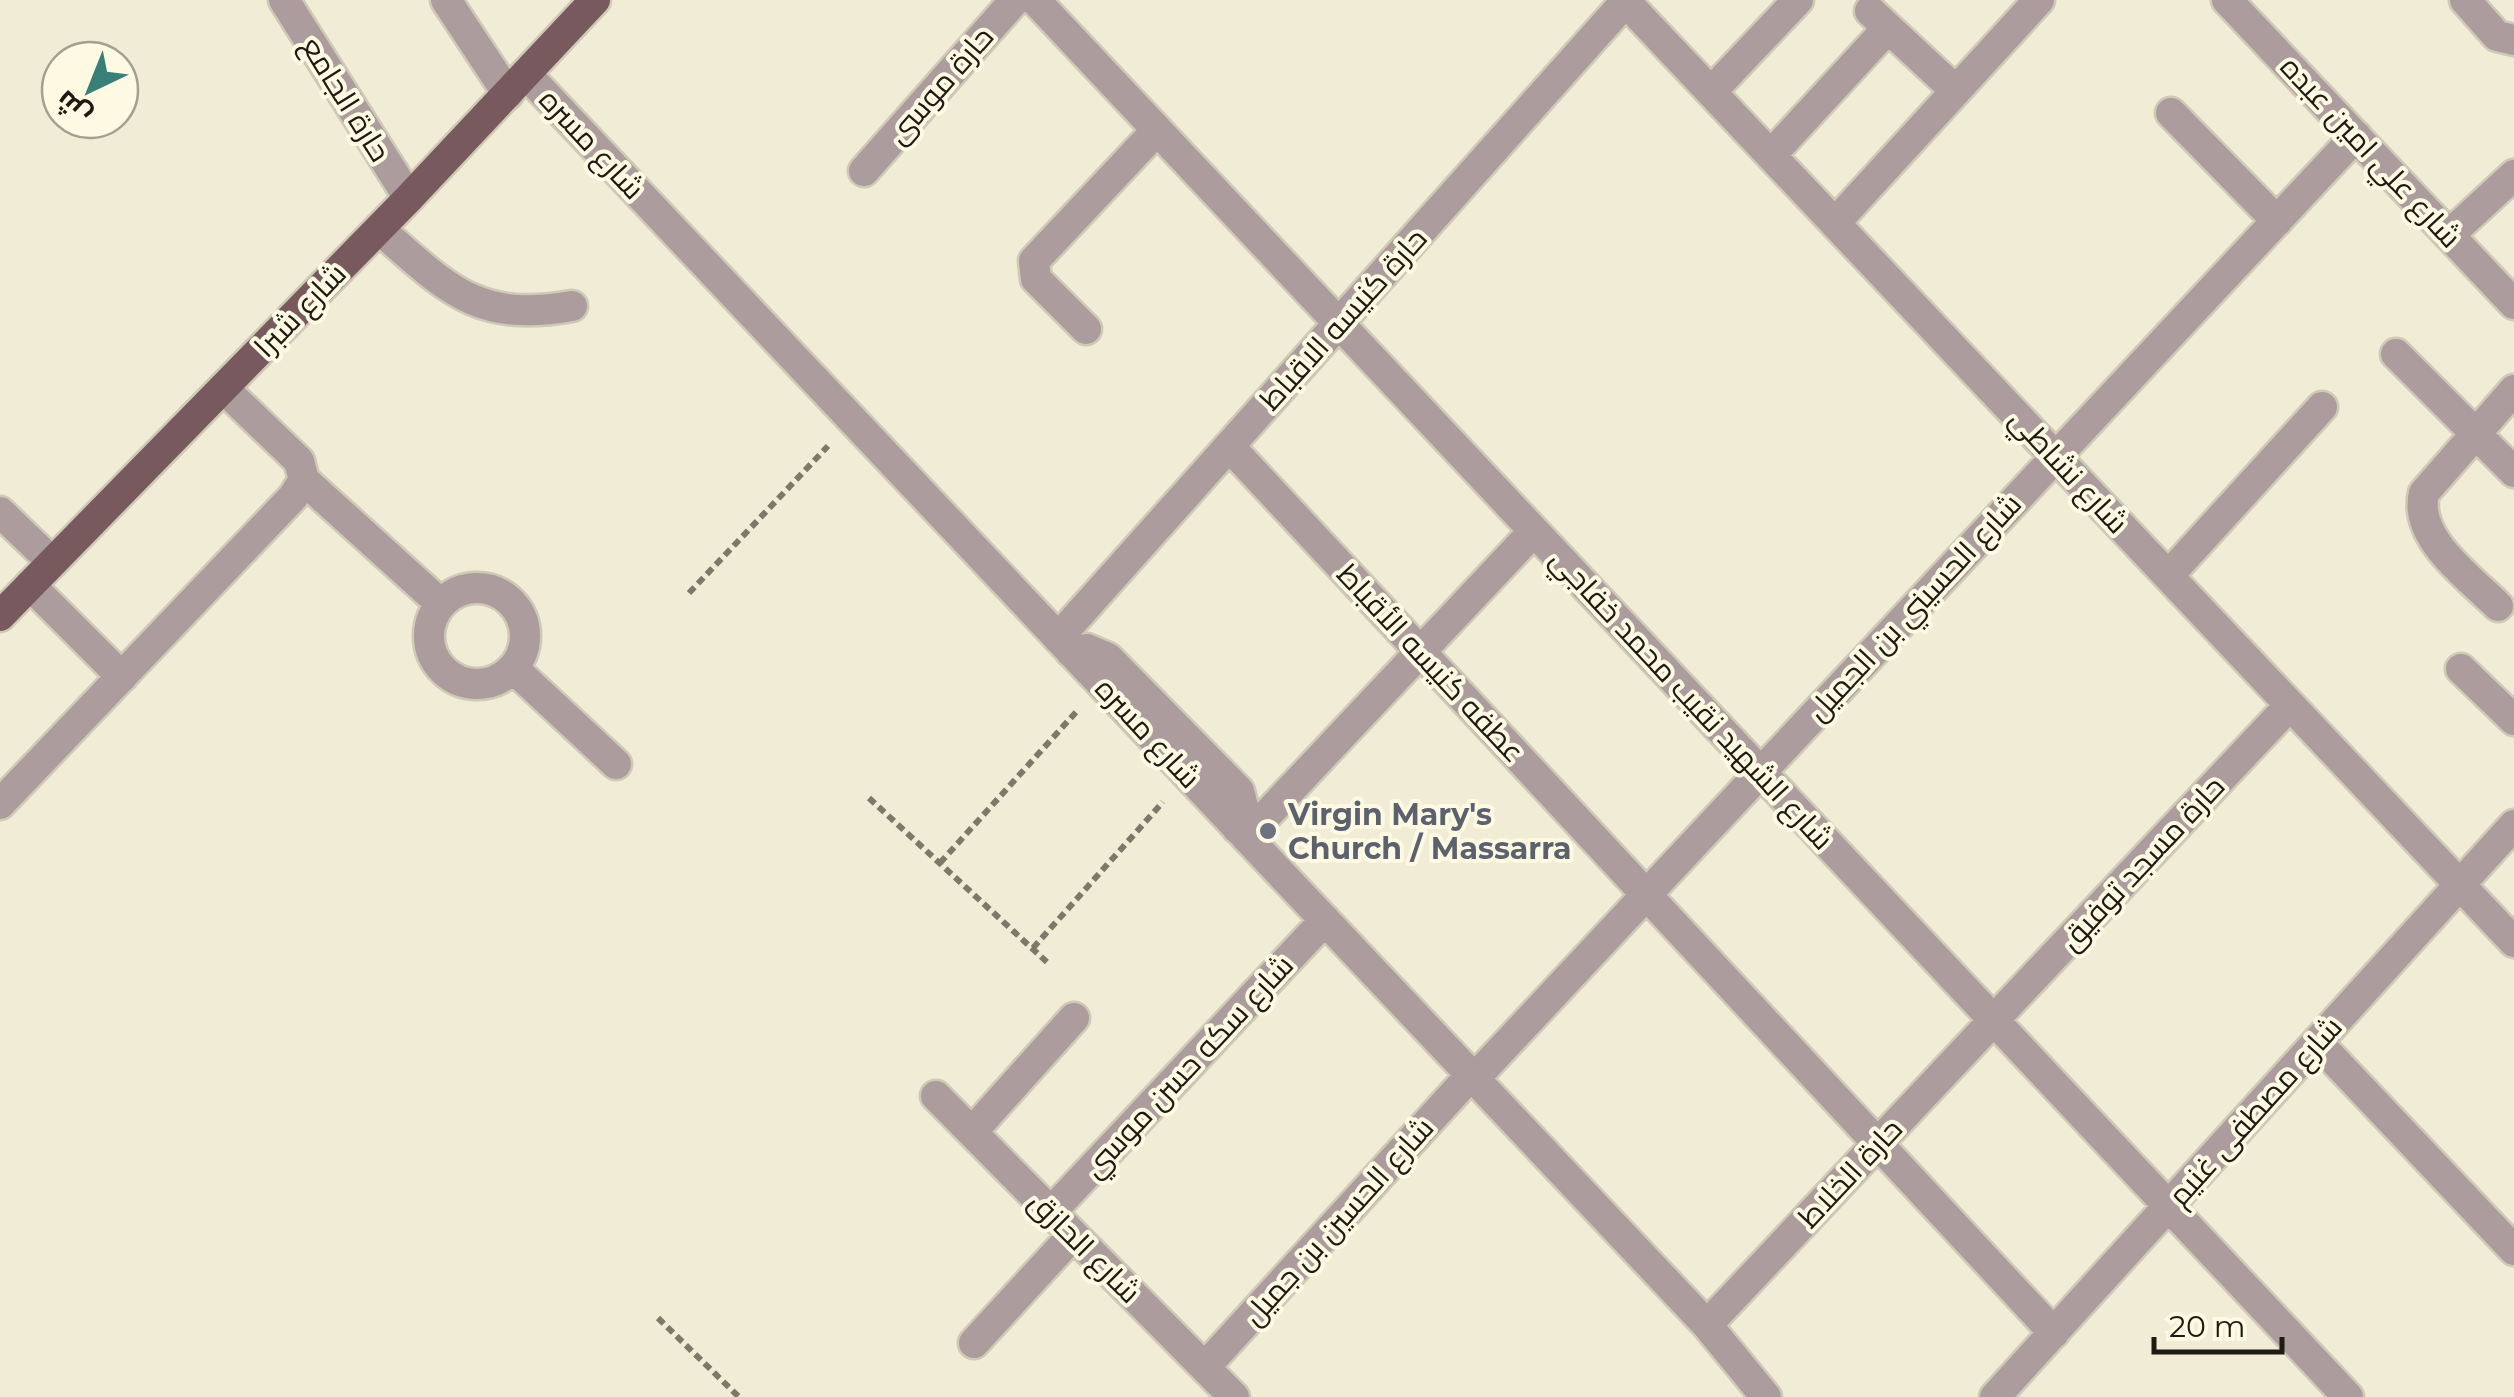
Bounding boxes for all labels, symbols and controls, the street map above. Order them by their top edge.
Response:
street label: حارة موسى [879,19,1001,151]
street label: حارة الجامع [291,30,399,169]
north arrow [40,40,140,140]
street label: شارع علي امين عبده [2269,49,2469,259]
street label: شارع مسره [530,81,652,208]
text: ش [48,84,98,133]
street label: حارة كنيسه الاقباط [1252,220,1434,418]
street label: شارع شبرا [246,255,355,366]
street label: شارع نشاطي [1998,401,2136,545]
street label: شارع الحسيني بن الجميل [1799,486,2033,732]
street label: شارع الشهيد نقيب محمد خفاجي [1539,541,1841,861]
street label: عطفه كنيسه الأقباط [1329,556,1533,770]
street label: شارع مسره [1086,670,1208,797]
street label: حارة مسجد توفيق [2052,768,2232,958]
place label: Virgin Mary's Church / Massarra [1287,796,1571,867]
marker: Virgin Mary's Church / Massarra [1257,820,1279,842]
street label: شارع سكه حسن موسي [1075,947,1304,1188]
street label: شارع مصطفى غنيم [2160,1009,2351,1215]
street label: شارع الحسين بن جميل [1235,1109,1443,1334]
street label: حارة الخلاط [1790,1111,1910,1235]
street label: شارع الحازق [1020,1183,1149,1312]
scale bar [2154,1292,2282,1354]
text: 20 m [2169,1308,2246,1345]

